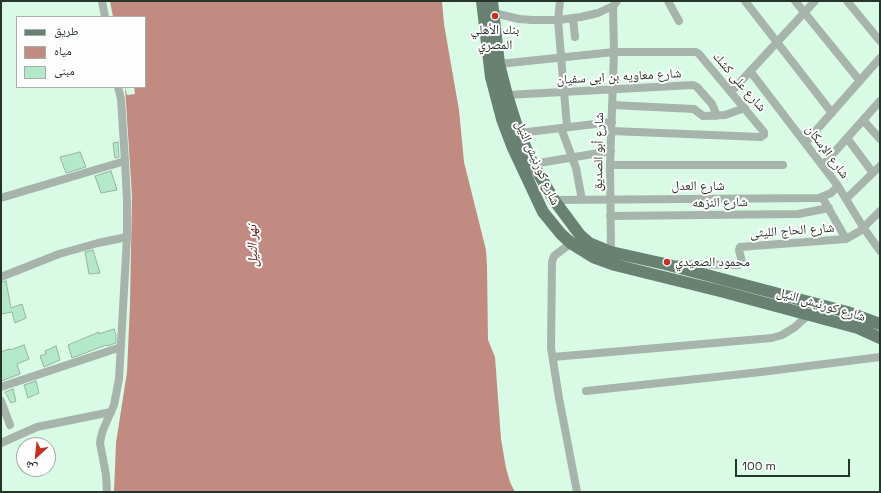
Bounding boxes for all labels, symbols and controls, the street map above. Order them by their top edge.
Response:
marker: بنك الأهلي المصري [490,11,500,21]
legend [16,16,146,88]
place label: بنك الأهلي المصري [471,22,519,53]
text: طريق [54,23,79,39]
text: مياه [54,43,72,59]
street label: شارع على كشك [709,49,769,115]
text: مبنى [54,63,75,79]
street label: شارع معاويه بن ابى سفيان [556,66,682,88]
street label: شارع أبو الصديق [591,112,607,192]
street label: شارع كورنيش النيل [511,118,563,208]
street label: شارع الإسكان [802,122,852,182]
street label: شارع العدل [671,178,725,194]
street label: شارع النزهه [692,195,748,211]
street label: شارع الحاج الليثى [749,220,835,242]
water label: نهر النيل [244,225,262,267]
place label: محمود الصعيدي [675,254,750,270]
marker: محمود الصعيدي [662,257,672,267]
street label: شارع كورنيش النيل [775,285,867,325]
north arrow [16,437,56,477]
scale bar [737,451,852,477]
text: ش [23,458,39,476]
text: 100 m [742,458,776,474]

